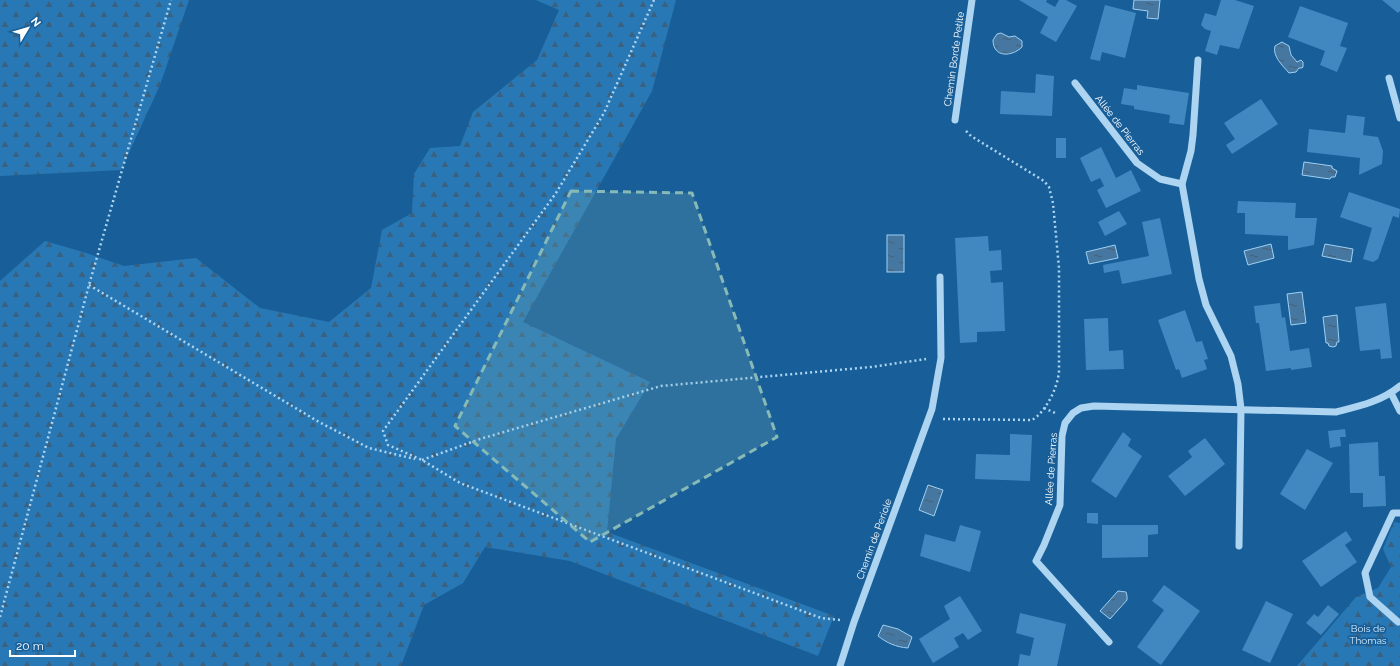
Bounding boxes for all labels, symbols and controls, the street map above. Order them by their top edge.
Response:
north arrow [8,8,48,48]
street label: Chemin Borde Petite [942,11,966,107]
text: N [28,15,43,29]
street label: Allée de Pierras [1093,93,1147,157]
street label: Allée de Pierras [1043,432,1059,506]
street label: Chemin de Periole [854,497,894,581]
park label: Bois de Thomas [1349,623,1387,646]
scale bar [10,632,75,658]
text: 20 m [16,639,44,653]

